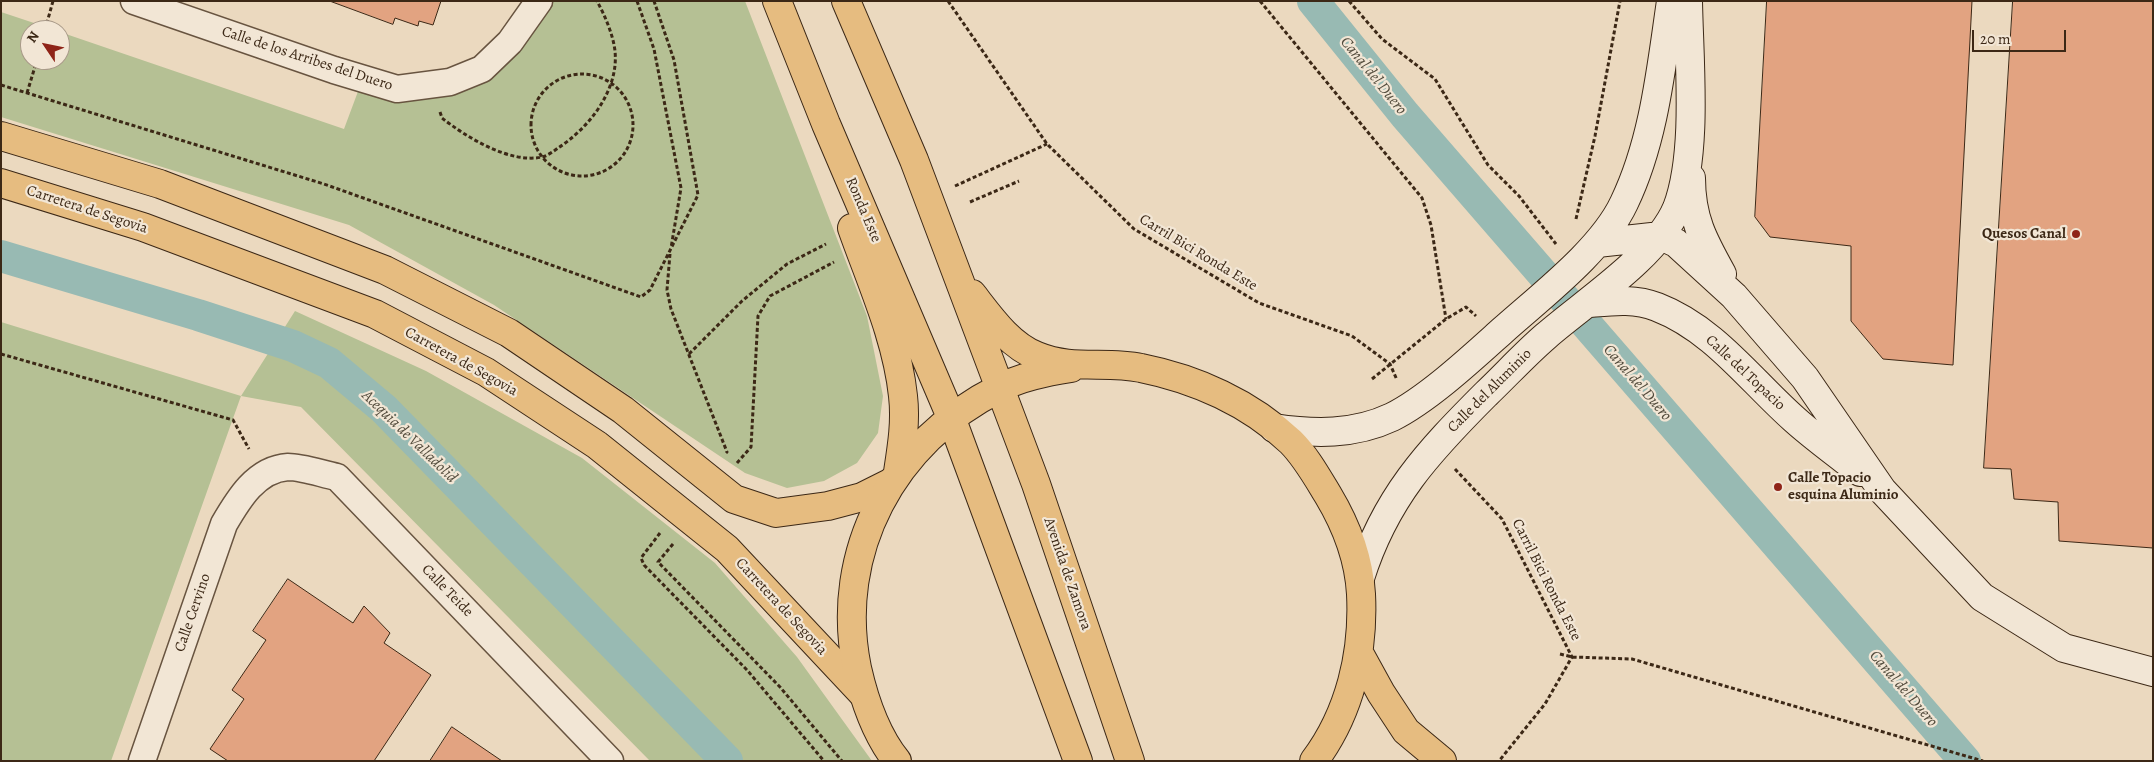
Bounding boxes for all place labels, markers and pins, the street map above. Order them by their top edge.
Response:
place label: Quesos Canal [1982,225,2066,243]
marker: Quesos Canal [2070,228,2082,240]
place label: Calle Topacio esquina Aluminio [1788,469,1899,504]
marker: Calle Topacio esquina Aluminio [1772,481,1784,493]

